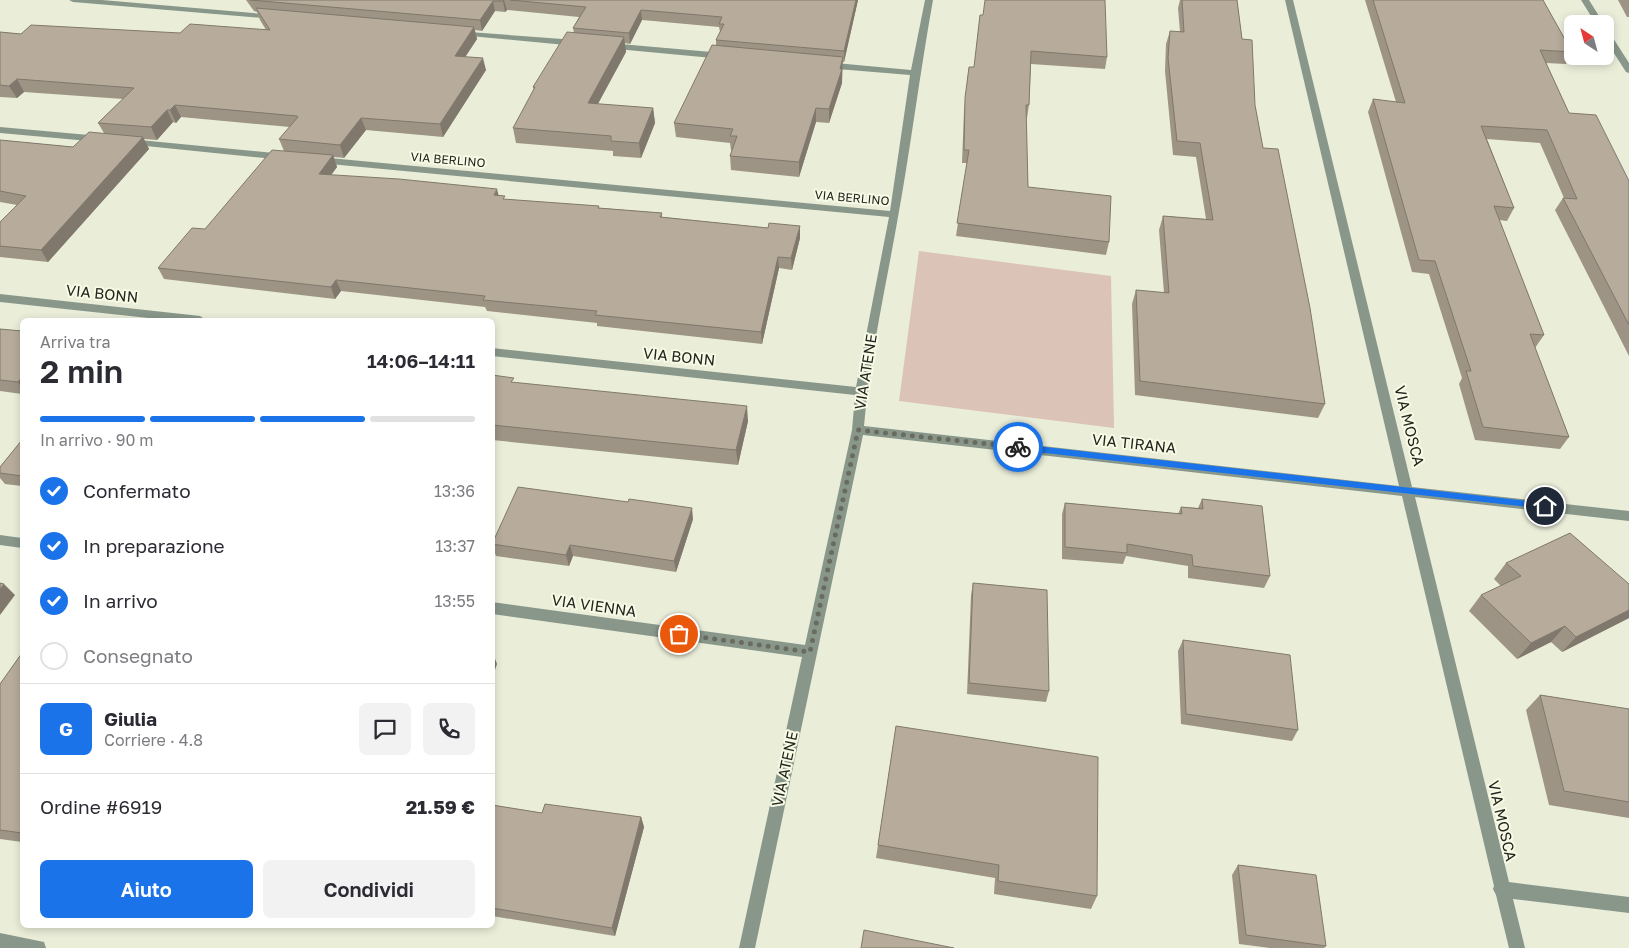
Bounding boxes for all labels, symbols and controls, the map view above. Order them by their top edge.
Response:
north arrow [1564,15,1614,65]
map controls [1564,15,1614,65]
street label: VIA BERLINO [410,149,486,170]
street label: VIA BERLINO [814,187,890,208]
street label: VIA BONN [65,280,139,306]
text: Arriva tra [40,332,111,352]
street label: VIA ATENE [850,333,880,411]
street label: VIA BONN [642,343,716,369]
text: 14:06–14:11 [367,349,475,372]
text: 2 min [40,352,123,390]
street label: VIA MOSCA [1391,384,1429,468]
courier [993,422,1043,472]
text: In arrivo · 90 m [40,430,153,450]
street label: VIA TIRANA [1091,430,1177,456]
icon: bike [1004,433,1032,461]
icon: check [40,477,68,505]
text: Confermato [83,479,191,502]
text: 13:36 [434,481,475,501]
pin [1524,485,1566,527]
icon: home [1531,492,1559,520]
icon: check [40,532,68,560]
text: In preparazione [83,534,225,557]
text: 13:37 [435,536,475,556]
icon: check [40,587,68,615]
text: In arrivo [83,589,158,612]
street label: VIA VIENNA [551,590,638,620]
text: 13:55 [435,591,475,611]
pin [658,613,700,655]
icon: bag [665,620,693,648]
text: Consegnato [83,644,193,667]
button: chat [359,703,411,755]
button: phone [423,703,475,755]
text: Giulia [104,707,157,730]
text: G [59,717,73,740]
text: Corriere · 4.8 [104,730,203,750]
street label: VIA ATENE [767,730,801,808]
street label: VIA MOSCA [1485,779,1521,863]
text: Ordine #6919 [40,795,162,818]
text: 21.59 € [406,795,475,818]
button: Aiuto [40,860,253,918]
button: Condividi [263,860,475,918]

